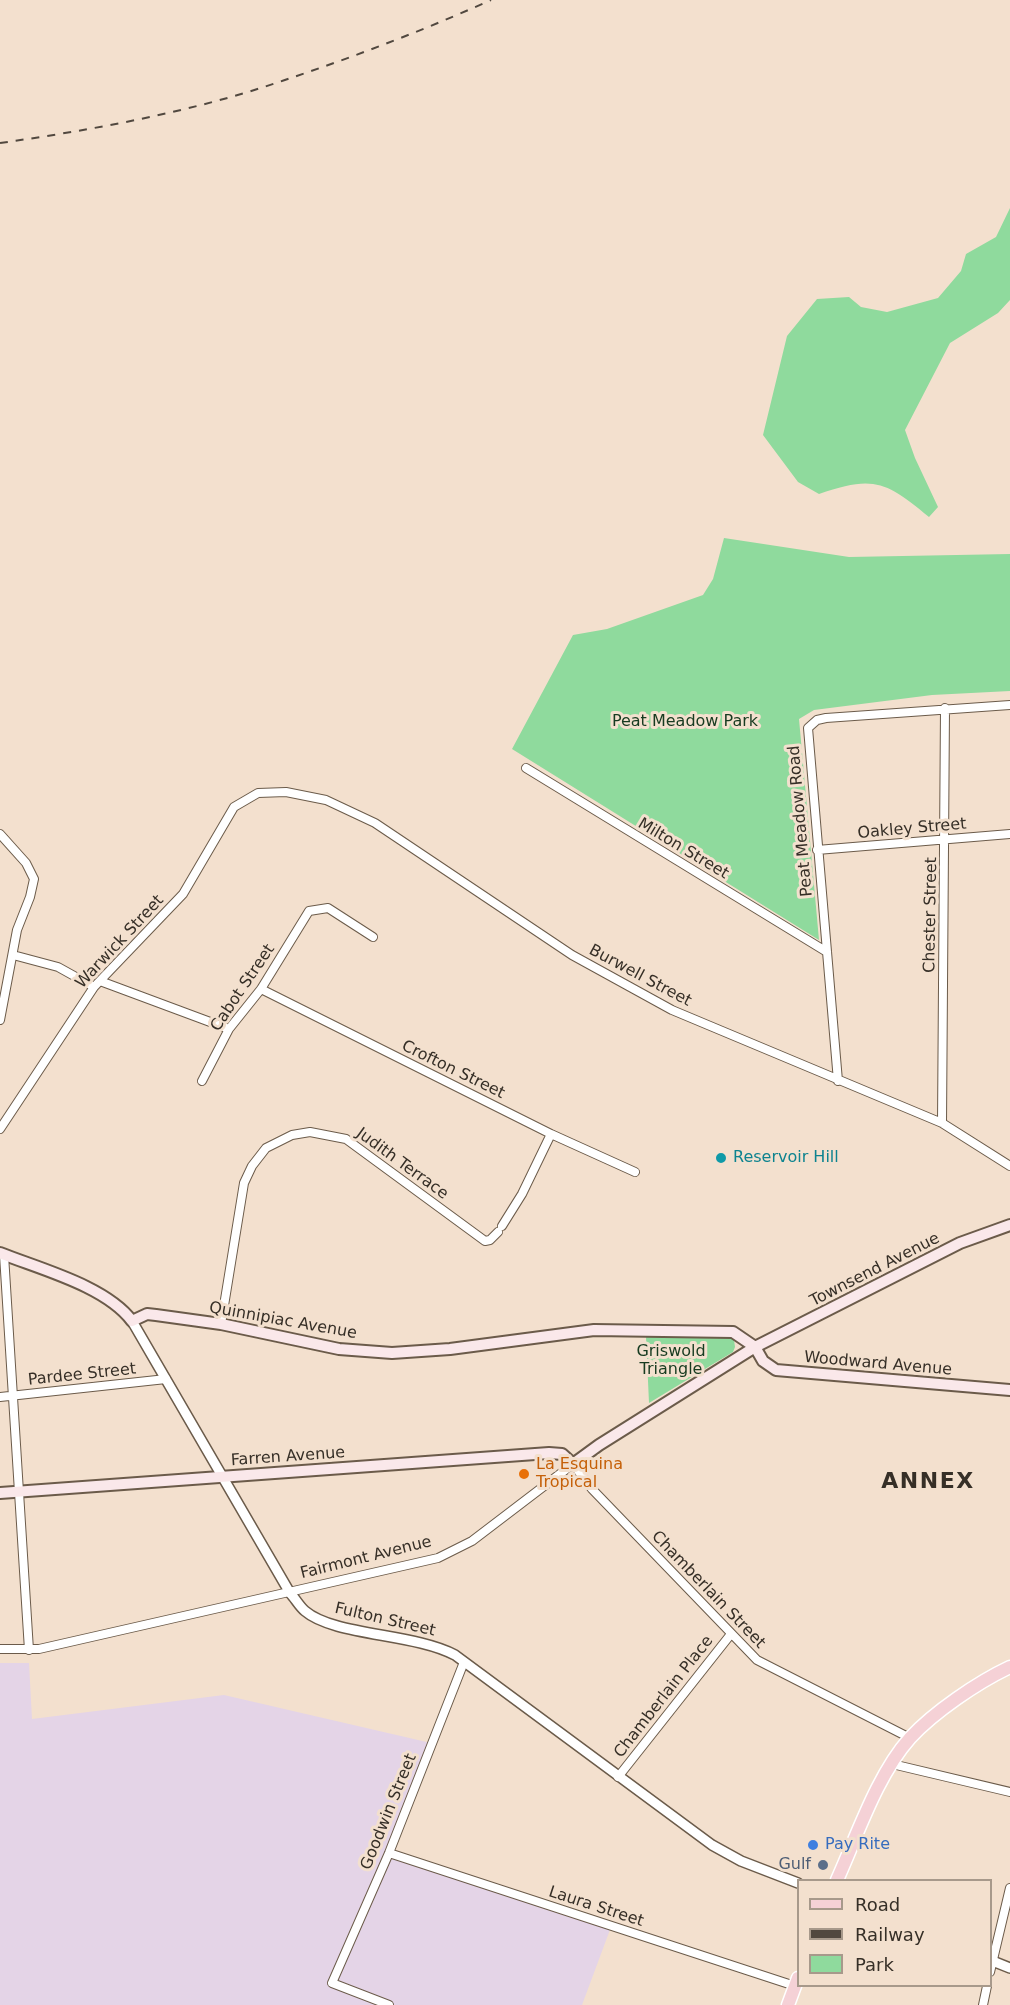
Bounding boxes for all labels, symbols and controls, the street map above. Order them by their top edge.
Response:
park label: Peat Meadow Park [612,712,758,732]
street label: Peat Meadow Road [785,745,817,897]
street label: Milton Street [634,814,732,884]
street label: Oakley Street [857,815,967,843]
street label: Chester Street [920,857,942,973]
street label: Warwick Street [72,891,168,993]
street label: Cabot Street [207,941,279,1035]
street label: Burwell Street [586,941,694,1011]
street label: Crofton Street [398,1037,508,1103]
street label: Judith Terrace [352,1124,452,1204]
place label: Reservoir Hill [733,1148,839,1168]
marker: Reservoir Hill [714,1151,728,1165]
street label: Townsend Avenue [807,1229,943,1311]
street label: Quinnipiac Avenue [208,1299,358,1343]
park label: Griswold Triangle [636,1342,706,1380]
street label: Woodward Avenue [803,1348,953,1380]
street label: Pardee Street [27,1360,137,1390]
street label: Farren Avenue [230,1443,346,1471]
place label: La Esquina Tropical [536,1455,623,1493]
marker: La Esquina Tropical [517,1467,531,1481]
district label: ANNEX [881,1469,975,1495]
street label: Chamberlain Street [647,1527,769,1653]
street label: Fairmont Avenue [298,1532,434,1584]
street label: Fulton Street [333,1599,437,1641]
street label: Chamberlain Place [610,1632,718,1762]
street label: Goodwin Street [357,1751,421,1873]
place label: Pay Rite [825,1835,890,1855]
marker: Pay Rite [806,1838,820,1852]
place label: Gulf [778,1855,811,1875]
marker: Gulf [816,1858,830,1872]
legend [797,1879,992,1987]
street label: Laura Street [546,1883,646,1931]
text: Road [855,1894,900,1915]
text: Railway [855,1924,925,1945]
text: Park [855,1954,894,1975]

